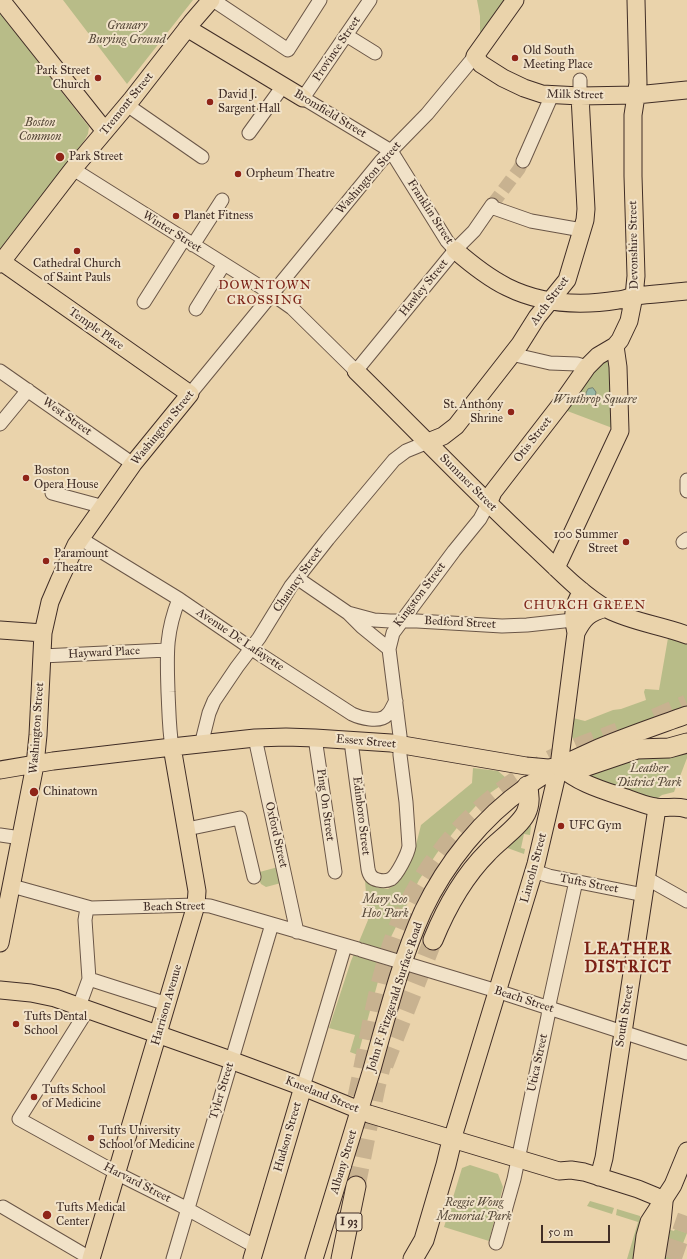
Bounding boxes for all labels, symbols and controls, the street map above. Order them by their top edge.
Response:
street label: Province Street [310,14,364,84]
park label: Granary Burying Ground [88,19,166,47]
place label: Old South Meeting Place [523,44,593,72]
marker: Old South Meeting Place [510,53,520,63]
place label: Park Street Church [36,64,90,92]
street label: Tremont Street [97,70,157,138]
marker: Park Street Church [93,73,103,83]
street label: Bromfield Street [291,87,369,141]
street label: Milk Street [546,87,604,103]
place label: David J. Sargent Hall [218,88,280,116]
marker: David J. Sargent Hall [205,97,215,107]
park label: Boston Common [19,116,61,144]
street label: Washington Street [334,139,404,217]
place label: Park Street [69,150,123,164]
marker: Park Street [54,151,66,163]
place label: Orpheum Theatre [246,167,335,181]
marker: Orpheum Theatre [233,169,243,179]
street label: Franklin Street [404,177,456,247]
street label: Devonshire Street [626,200,642,290]
street label: Winter Street [140,208,204,256]
place label: Planet Fitness [184,209,253,223]
marker: Planet Fitness [171,211,181,221]
marker: Cathedral Church of Saint Pauls [72,246,82,256]
place label: Cathedral Church of Saint Pauls [33,257,121,285]
street label: Hawley Street [397,257,451,319]
street label: Arch Street [528,274,572,328]
district label: DOWNTOWN CROSSING [218,278,312,309]
street label: Temple Place [66,305,126,353]
street label: Washington Street [129,388,197,468]
park label: Winthrop Square [553,393,637,407]
street label: West Street [40,395,94,439]
place label: St. Anthony Shrine [443,398,503,426]
marker: St. Anthony Shrine [506,407,516,417]
street label: Otis Street [511,415,555,465]
street label: Summer Street [436,451,500,515]
place label: Boston Opera House [34,464,98,492]
marker: Boston Opera House [21,473,31,483]
place label: 100 Summer Street [554,528,618,556]
marker: 100 Summer Street [621,537,631,547]
street label: Chauncy Street [270,545,326,615]
place label: Paramount Theatre [54,547,109,575]
marker: Paramount Theatre [41,556,51,566]
street label: Kingston Street [391,560,449,630]
district label: CHURCH GREEN [524,598,646,614]
street label: Avenue De Lafayette [193,605,287,675]
street label: Bedford Street [424,614,496,632]
street label: Hayward Place [68,644,140,662]
street label: Washington Street [27,682,47,774]
street label: Essex Street [335,732,397,752]
park label: Leather District Park [616,762,682,790]
street label: Ping On Street [313,768,337,842]
street label: Edinboro Street [349,776,373,856]
place label: Chinatown [43,785,97,799]
marker: Chinatown [28,786,40,798]
street label: Oxford Street [261,801,291,869]
place label: UFC Gym [569,819,622,833]
marker: UFC Gym [556,821,566,831]
street label: Lincoln Street [518,831,550,905]
street label: Tufts Street [558,871,620,897]
park label: Mary Soo Hoo Park [362,893,408,921]
street label: Beach Street [143,899,205,915]
street label: John F. Fitzgerald Surface Road [364,920,426,1074]
district label: LEATHER DISTRICT [584,940,672,978]
street label: Harrison Avenue [149,963,185,1047]
street label: Beach Street [492,984,556,1016]
street label: South Street [613,984,637,1048]
place label: Tufts Dental School [24,1010,87,1038]
marker: Tufts Dental School [11,1019,21,1029]
street label: Utica Street [525,1033,551,1093]
street label: Tyler Street [207,1061,237,1121]
street label: Kneeland Street [283,1074,361,1116]
place label: Tufts School of Medicine [42,1083,106,1111]
marker: Tufts School of Medicine [29,1092,39,1102]
street label: Hudson Street [271,1100,305,1174]
place label: Tufts University School of Medicine [99,1124,195,1152]
street label: Albany Street [327,1128,361,1196]
marker: Tufts University School of Medicine [86,1133,96,1143]
street label: Harvard Street [101,1160,173,1206]
park label: Reggie Wong Memorial Park [436,1196,512,1224]
place label: Tufts Medical Center [56,1201,126,1229]
marker: Tufts Medical Center [41,1209,53,1221]
road number: I 93 [336,1213,362,1231]
scale bar [543,1217,612,1243]
text: 50 m [548,1225,573,1239]

